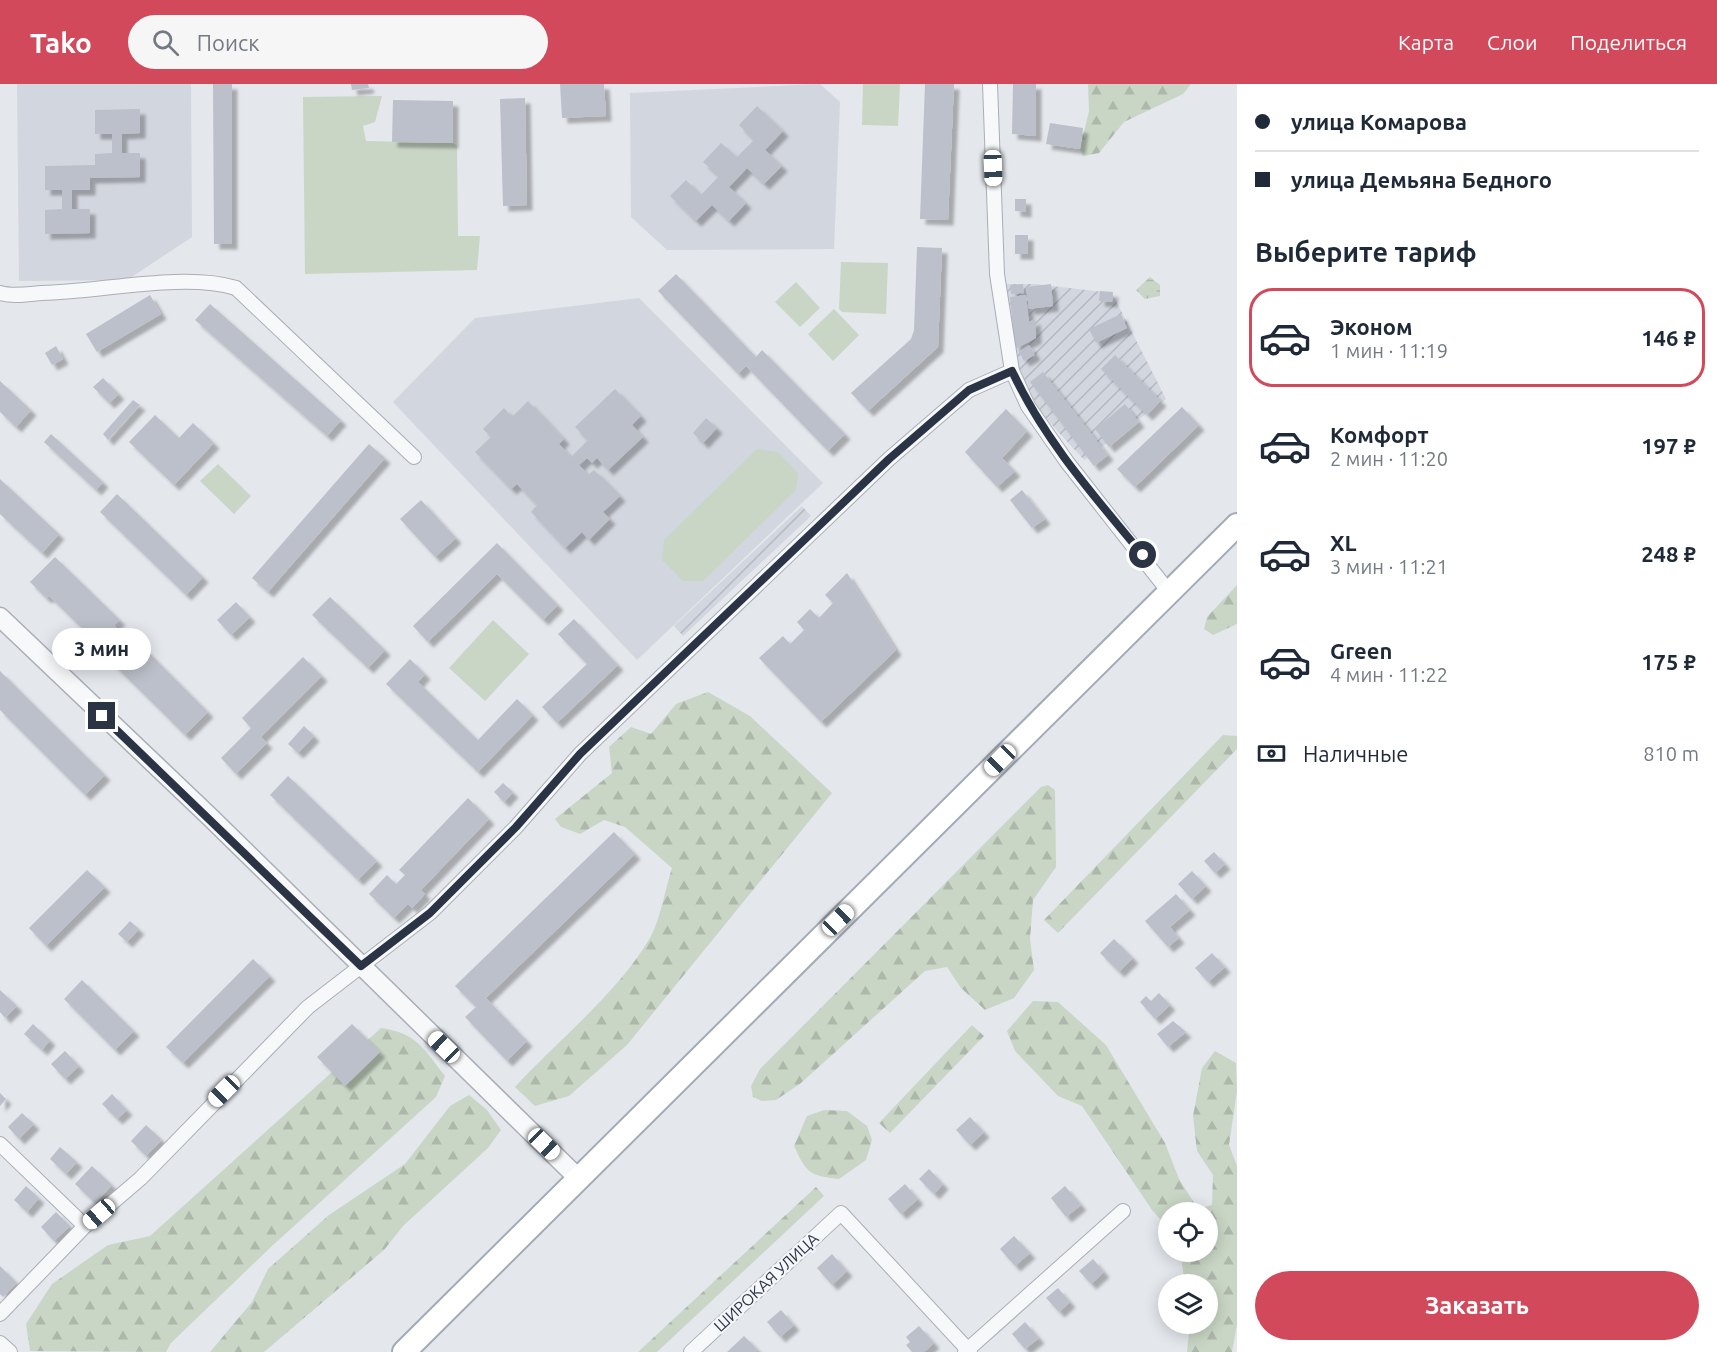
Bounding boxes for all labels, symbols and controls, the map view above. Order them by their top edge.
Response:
search box [128,15,548,69]
icon: search [149,26,182,59]
text: Tako [30,27,92,58]
text: Поиск [197,30,259,55]
text: Карта [1398,30,1454,54]
text: Слои [1487,30,1537,54]
text: Поделиться [1570,30,1687,54]
text: улица Комарова [1291,109,1467,134]
car [983,150,1003,186]
text: улица Демьяна Бедного [1291,167,1552,192]
text: Выберите тариф [1255,237,1477,267]
icon: car [1258,311,1312,365]
text: Эконом [1330,314,1412,339]
text: 146 ₽ [1641,325,1696,350]
text: 1 мин · 11:19 [1330,339,1448,362]
icon: car [1258,419,1312,473]
text: Комфорт [1330,422,1429,447]
text: 197 ₽ [1641,433,1696,458]
text: 2 мин · 11:20 [1330,447,1448,470]
icon: car [1258,527,1312,581]
text: XL [1330,530,1357,555]
route start [1129,541,1156,568]
text: 248 ₽ [1641,541,1696,566]
text: 3 мин · 11:21 [1330,555,1448,578]
callout: 3 мин [52,629,152,671]
icon: car [1258,635,1312,689]
text: 3 мин [74,637,129,660]
text: Green [1330,638,1392,663]
text: 175 ₽ [1641,649,1696,674]
text: 4 мин · 11:22 [1330,663,1448,686]
route end [88,702,115,729]
icon: cash [1255,737,1288,770]
car [981,741,1019,779]
text: Наличные [1303,741,1408,766]
text: 810 m [1643,742,1699,765]
car [819,901,857,939]
car [425,1028,463,1066]
car [205,1072,243,1110]
car [525,1125,563,1163]
car [80,1195,118,1233]
map controls [1158,1202,1218,1334]
button: locate [1158,1202,1218,1262]
street label: ШИРОКАЯ УЛИЦА [710,1229,822,1335]
button: Заказать [1255,1271,1699,1340]
button: layers [1158,1274,1218,1334]

